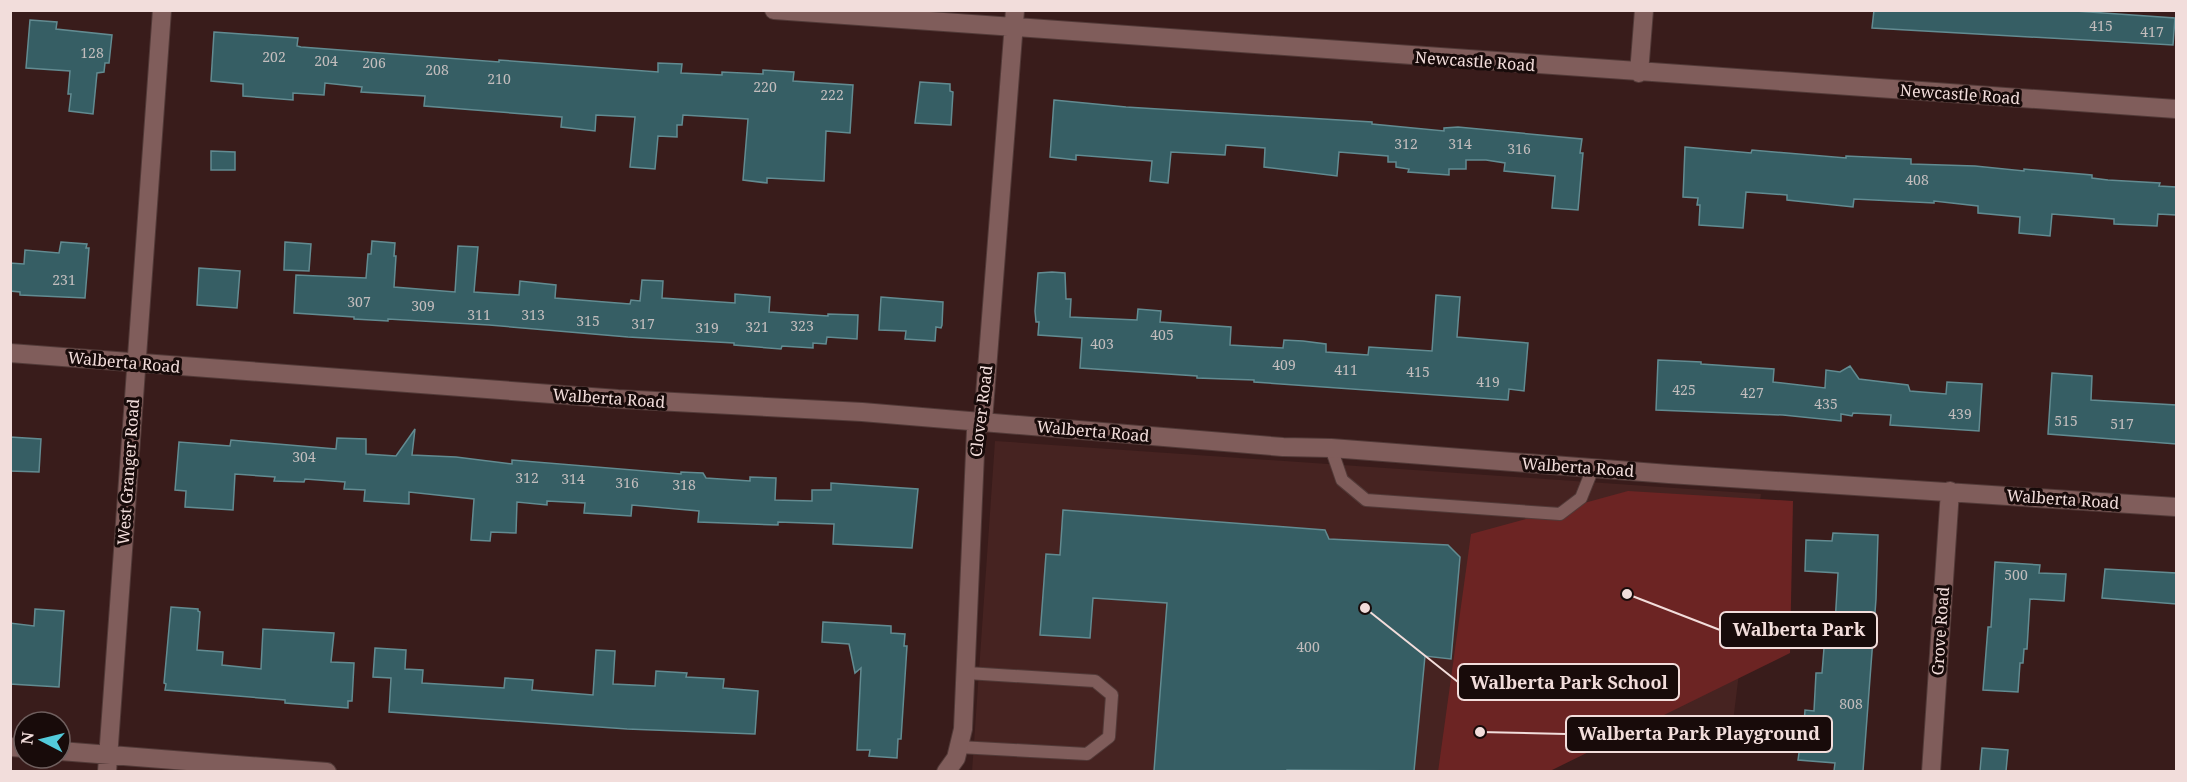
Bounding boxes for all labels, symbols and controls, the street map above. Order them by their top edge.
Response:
house number: 415 [2089,16,2113,35]
house number: 417 [2140,22,2164,41]
house number: 128 [80,43,104,62]
street label: Newcastle Road [1414,46,1536,76]
house number: 202 [262,47,286,66]
house number: 204 [314,51,338,70]
house number: 206 [362,53,386,72]
house number: 208 [425,60,449,79]
house number: 210 [487,69,511,88]
house number: 220 [753,77,777,96]
street label: Newcastle Road [1899,79,2021,109]
house number: 222 [820,85,844,104]
house number: 312 [1394,134,1418,153]
house number: 314 [1448,134,1472,153]
house number: 316 [1507,139,1531,158]
house number: 408 [1905,170,1929,189]
house number: 231 [52,270,76,289]
house number: 307 [347,292,371,311]
house number: 309 [411,296,435,315]
house number: 311 [467,305,491,324]
house number: 313 [521,305,545,324]
house number: 315 [576,311,600,330]
house number: 317 [631,314,655,333]
house number: 323 [790,316,814,335]
house number: 321 [745,317,769,336]
house number: 319 [695,318,719,337]
house number: 405 [1150,325,1174,344]
house number: 403 [1090,334,1114,353]
street label: Walberta Road [67,346,181,378]
house number: 409 [1272,355,1296,374]
house number: 411 [1334,360,1358,379]
house number: 415 [1406,362,1430,381]
street label: Clover Road [964,364,998,458]
house number: 419 [1476,372,1500,391]
house number: 425 [1672,380,1696,399]
street label: Walberta Road [552,383,666,413]
house number: 427 [1740,383,1764,402]
house number: 435 [1814,394,1838,413]
street label: West Granger Road [112,398,144,546]
house number: 439 [1948,404,1972,423]
house number: 515 [2054,411,2078,430]
house number: 517 [2110,414,2134,433]
street label: Walberta Road [1036,415,1150,447]
house number: 304 [292,447,316,466]
street label: Walberta Road [1521,452,1635,482]
house number: 312 [515,468,539,487]
house number: 314 [561,469,585,488]
house number: 316 [615,473,639,492]
house number: 318 [672,475,696,494]
street label: Walberta Road [2006,484,2120,514]
house number: 500 [2004,565,2028,584]
street label: Grove Road [1926,586,1954,676]
callout: Walberta Park [1720,612,1877,648]
text: Walberta Park [1733,617,1866,641]
house number: 400 [1296,637,1320,656]
callout: Walberta Park School [1458,664,1679,700]
text: Walberta Park School [1470,670,1668,694]
house number: 808 [1839,694,1863,713]
north arrow [12,710,72,770]
callout: Walberta Park Playground [1566,716,1832,752]
text: Walberta Park Playground [1578,721,1820,745]
text: N [15,730,39,746]

